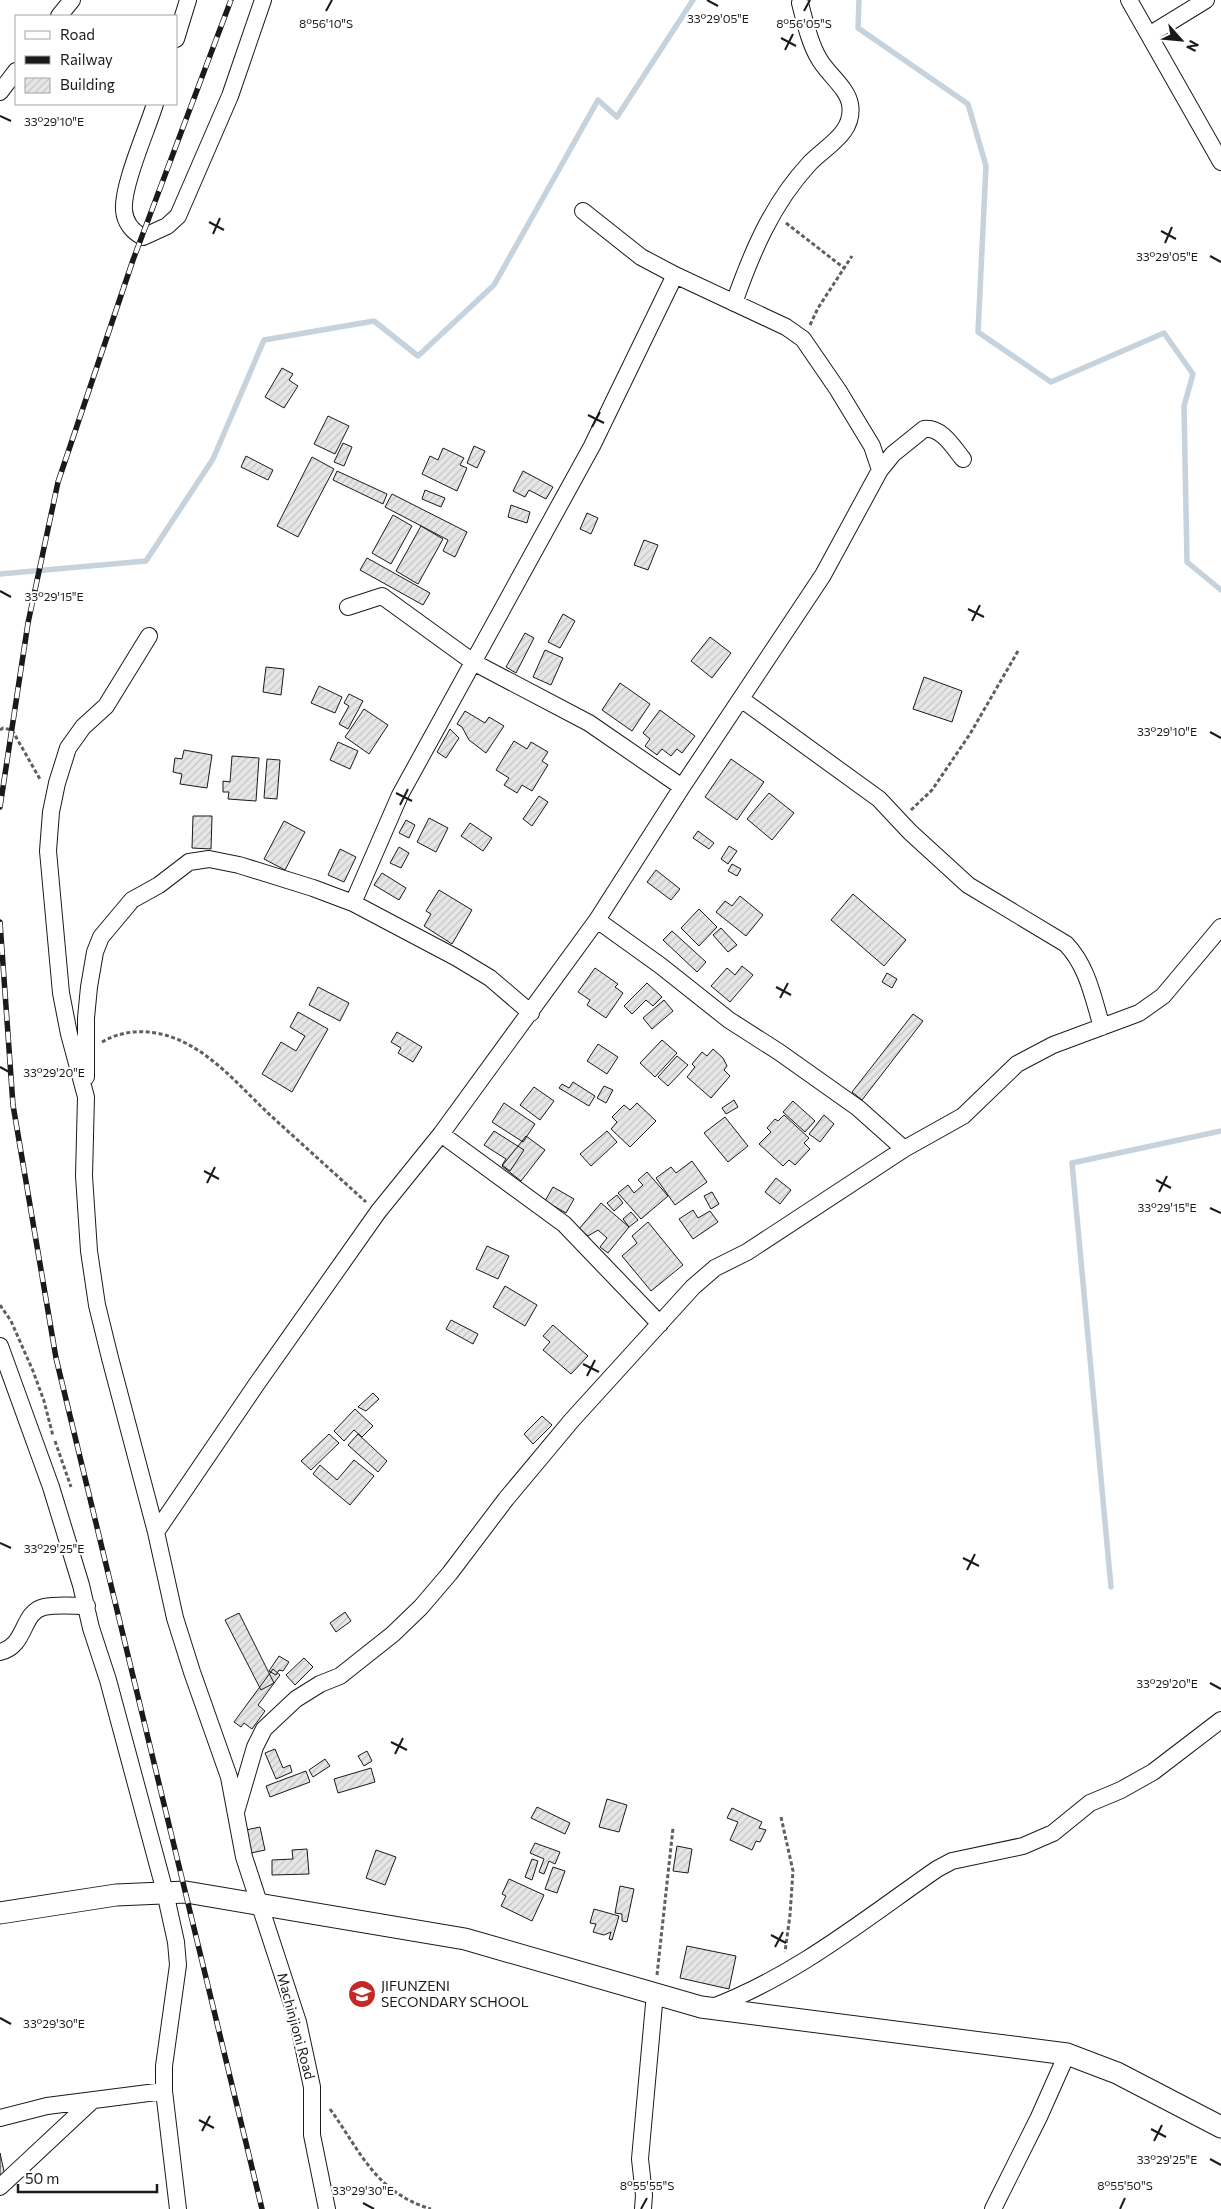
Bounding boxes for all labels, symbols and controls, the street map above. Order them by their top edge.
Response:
text: 33°29'05"E [687,11,749,25]
legend [15,15,178,105]
north arrow [1156,15,1206,65]
text: 8°56'10"S [299,16,353,30]
text: 8°56'05"S [776,16,832,30]
text: Road [60,25,95,43]
text: N [1183,38,1203,55]
text: Railway [60,50,113,68]
text: Building [60,75,115,93]
text: 33°29'10"E [24,114,84,128]
text: 33°29'05"E [1136,249,1198,263]
text: 33°29'15"E [24,589,84,603]
text: 33°29'10"E [1137,724,1197,738]
text: 33°29'20"E [23,1065,85,1079]
text: 33°29'15"E [1137,1200,1197,1214]
text: 33°29'25"E [24,1541,84,1555]
text: 33°29'20"E [1136,1676,1198,1690]
street label: Machinjioni Road [274,1971,319,2081]
place label: JIFUNZENI SECONDARY SCHOOL [381,1977,529,2010]
school or university icon: JIFUNZENI SECONDARY SCHOOL [347,1979,377,2009]
text: 33°29'30"E [23,2016,85,2030]
text: 33°29'25"E [1137,2152,1197,2166]
scale bar [18,2162,156,2194]
text: 50 m [25,2169,59,2187]
text: 8°55'55"S [620,2178,674,2192]
text: 8°55'50"S [1097,2178,1153,2192]
text: 33°29'30"E [332,2183,394,2197]

